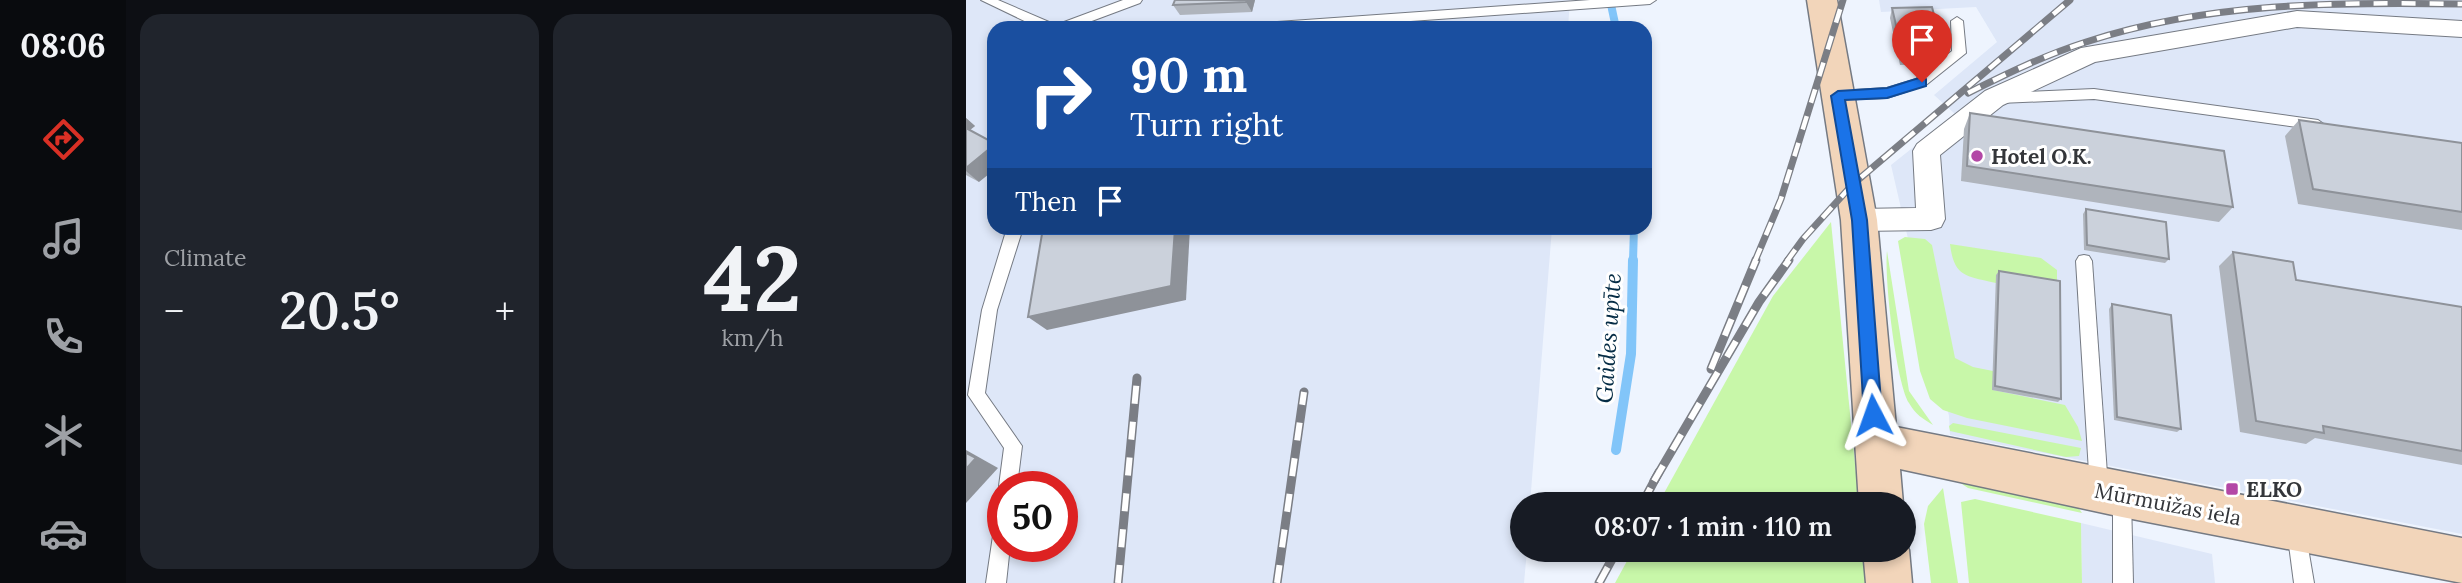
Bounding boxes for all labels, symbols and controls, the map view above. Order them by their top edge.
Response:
pin [1892,10,1952,82]
icon: arrive [1903,21,1941,59]
text: 08:06 [20,25,106,66]
text: 90 m [1130,43,1247,105]
icon: right [1015,49,1106,140]
text: Turn right [1130,104,1283,145]
icon: directions [39,115,88,164]
place label: Hotel O.K. [1991,143,2092,170]
marker: Hotel O.K. [1969,148,1985,164]
icon: arrive [1091,182,1129,220]
text: Then [1015,185,1077,218]
icon: music [39,214,88,263]
text: 42 [703,219,802,336]
text: Climate [164,243,246,272]
water label: Gaides upīte [1589,272,1627,404]
text: 20.5° [279,277,400,343]
text: − [164,287,184,335]
text: + [495,287,515,335]
icon: phone [39,312,88,361]
text: km/h [721,323,784,352]
position arrow [1836,378,1910,452]
icon: climate [39,411,88,460]
speed limit sign: 50 [987,471,1078,562]
place label: ELKO [2246,476,2302,503]
street label: Mūrmuižas iela [2092,477,2244,531]
marker: ELKO [2224,481,2240,497]
icon: car [39,509,88,558]
text: 08:07 · 1 min · 110 m [1594,510,1832,543]

